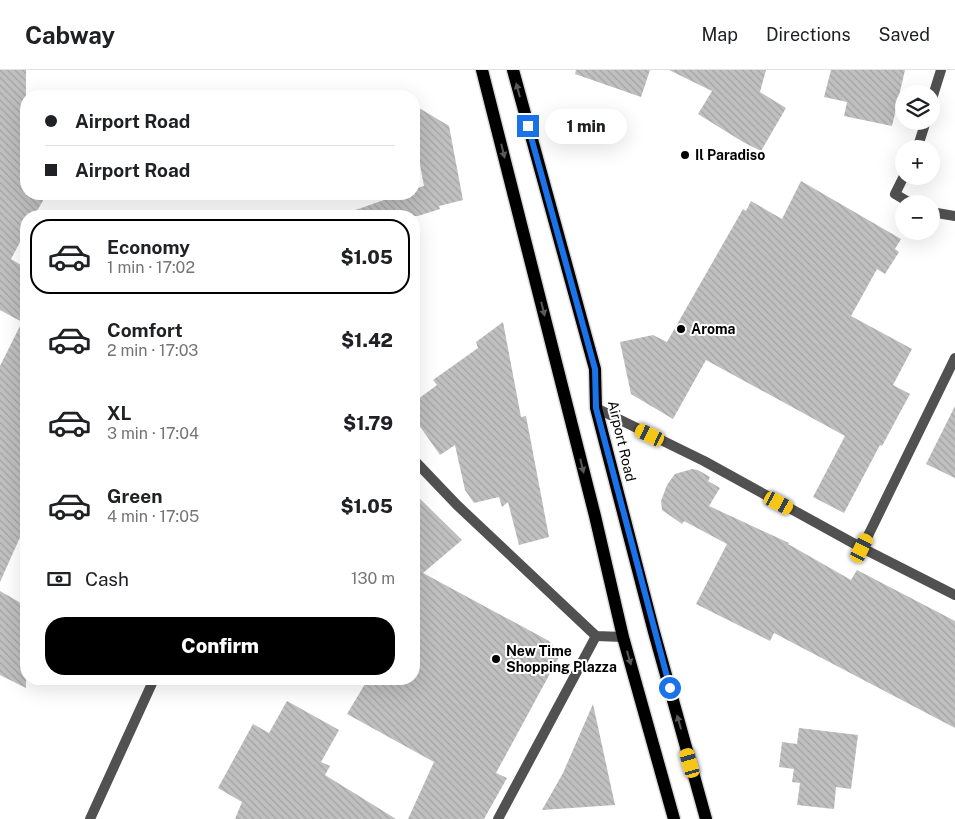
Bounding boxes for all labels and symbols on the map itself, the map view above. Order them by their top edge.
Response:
one-way arrow [514,82,522,97]
callout: 1 min [546,108,628,144]
route end [517,115,539,137]
one-way arrow [499,144,507,159]
place label: Il Paradiso [695,147,765,163]
marker: Il Paradiso [679,149,691,161]
one-way arrow [539,301,547,316]
place label: Aroma [691,321,735,337]
marker: Aroma [675,323,687,335]
street label: Airport Road [605,399,639,483]
car [633,422,666,448]
one-way arrow [579,459,587,474]
car [762,489,795,517]
car [848,531,875,565]
place label: New Time Shopping Plazza [506,643,617,675]
one-way arrow [625,651,633,666]
marker: New Time Shopping Plazza [490,653,502,665]
route start [659,677,681,699]
one-way arrow [674,714,682,729]
car [678,747,701,779]

